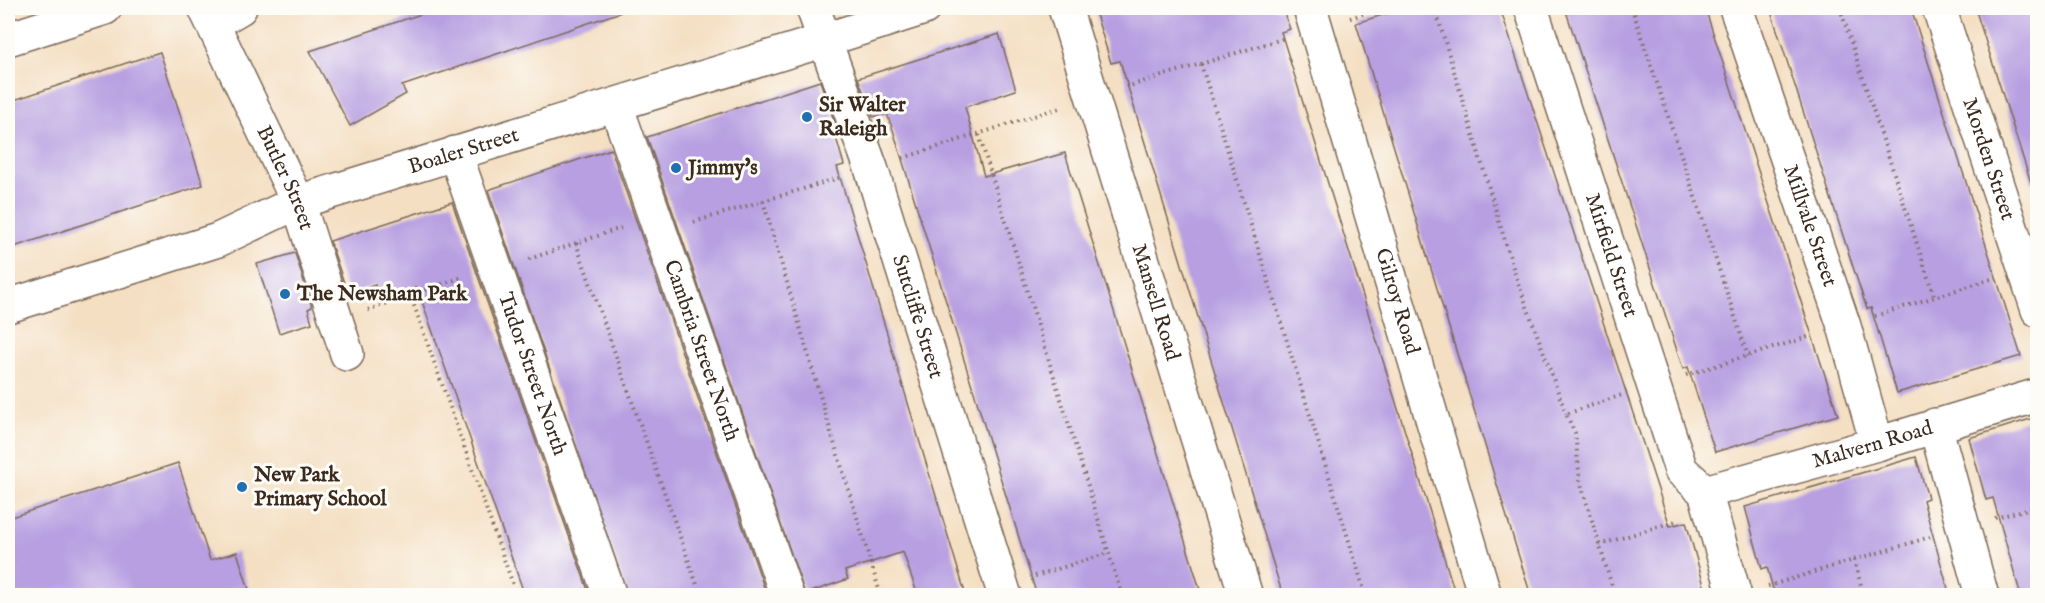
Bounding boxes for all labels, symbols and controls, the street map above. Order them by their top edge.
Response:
place label: Sir Walter Raleigh [819,92,906,143]
street label: Morden Street [1956,94,2021,224]
marker: Sir Walter Raleigh [800,110,814,124]
street label: Butler Street [250,121,320,234]
street label: Boaler Street [405,121,522,181]
place label: Jimmy's [685,155,758,182]
marker: Jimmy's [669,161,683,175]
street label: Millvale Street [1777,161,1843,290]
street label: Mirfield Street [1579,190,1644,321]
street label: Mansell Road [1125,241,1186,365]
street label: Gilroy Road [1369,245,1426,358]
street label: Sutcliffe Street [886,251,950,382]
street label: Cambria Street North [657,256,746,445]
place label: The Newsham Park [296,281,468,308]
marker: The Newsham Park [278,287,292,301]
street label: Tudor Street North [491,289,573,459]
street label: Malvern Road [1809,414,1937,475]
place label: New Park Primary School [253,462,388,513]
marker: New Park Primary School [235,480,249,494]

